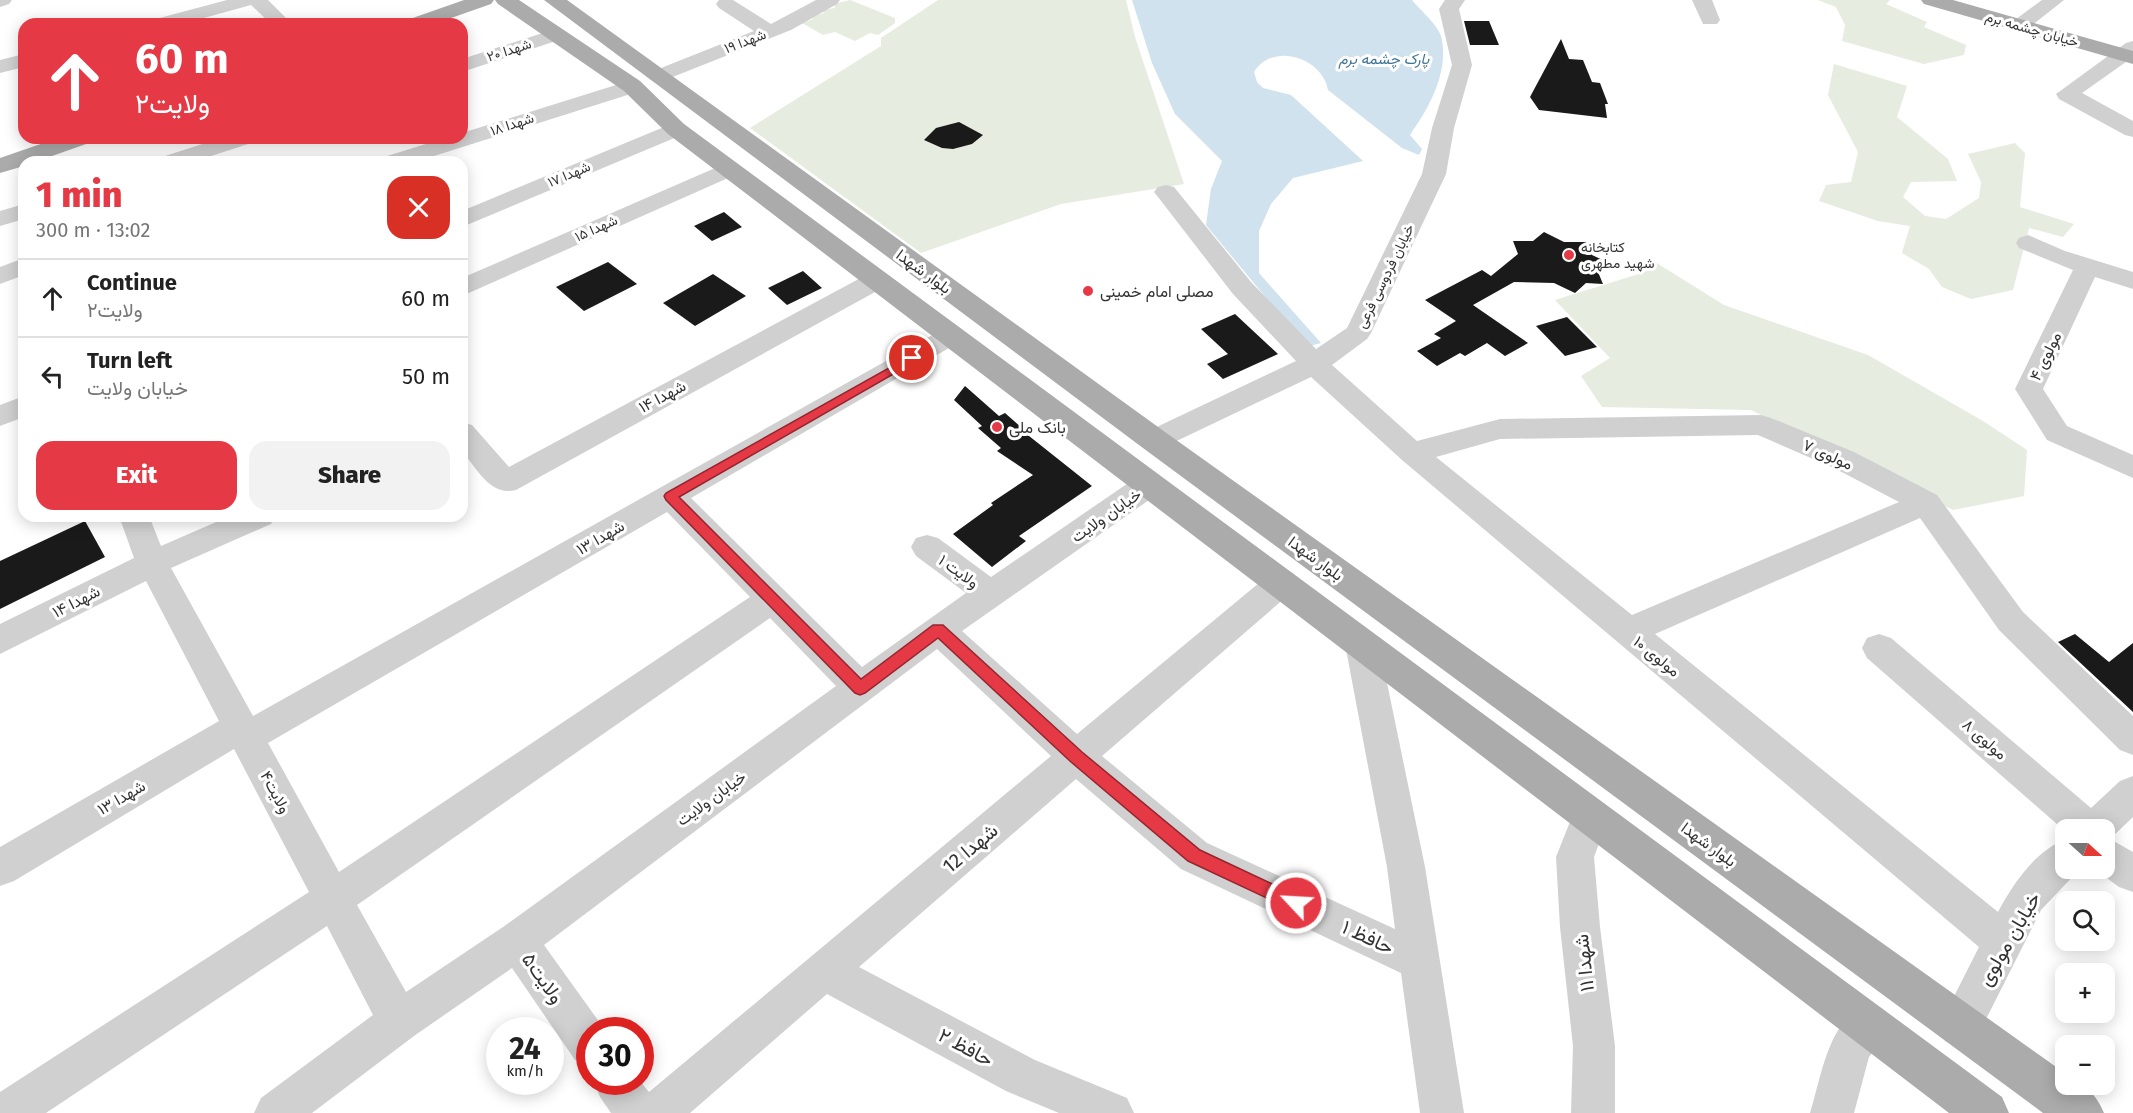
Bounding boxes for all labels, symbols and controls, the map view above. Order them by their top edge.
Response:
street label: خیابان چشمه برم [1983,8,2080,52]
street label: شهدا ۱۹ [722,26,768,57]
text: 60 m [135,34,229,84]
street label: شهدا ۲۰ [485,35,533,66]
icon: ahead [36,42,114,120]
water label: پارک چشمه برم [1338,50,1429,69]
text: ولایت۲ [135,88,210,120]
street label: شهدا ۱۸ [488,109,536,139]
street label: شهدا ۱۷ [545,158,593,191]
text: 1 min [36,173,122,217]
button: close [387,176,450,239]
street label: شهدا ۱۵ [572,212,620,245]
text: 300 m · 13:02 [36,218,150,242]
street label: خیابان فردوسی فرعی [1353,221,1418,331]
place label: کتابخانه شهید مطهری [1581,239,1654,272]
street label: بلوار شهدا [892,245,955,298]
marker: کتابخانه شهید مطهری [1562,248,1576,262]
text: Continue [87,269,177,296]
icon: ahead [36,282,69,315]
place label: مصلی امام خمینی [1100,282,1214,302]
marker: مصلی امام خمینی [1081,284,1095,298]
text: 60 m [401,285,450,312]
text: ولایت۲ [87,298,143,322]
street label: مولوی ۴ [2026,329,2066,384]
pin [886,332,937,383]
icon: arrive [895,341,928,374]
text: Turn left [87,347,172,374]
icon: left [36,360,69,393]
text: 50 m [402,363,450,390]
text: خیابان ولایت [87,376,188,400]
street label: شهدا ۱۴ [635,376,690,418]
place label: بانک ملی [1009,418,1066,438]
marker: بانک ملی [990,420,1004,434]
street label: مولوی ۷ [1800,435,1856,475]
button: Exit [36,441,237,510]
button: Share [249,441,450,510]
street label: خیابان ولایت [1068,484,1146,547]
street label: شهدا ۱۳ [573,516,628,560]
street label: بلوار شهدا [1284,532,1347,585]
street label: ولایت ۱ [934,551,982,593]
street label: شهدا ۱۴ [49,581,104,622]
street label: مولوی ۱۰ [1629,632,1684,682]
street label: مولوی ۸ [1958,715,2011,764]
street label: خیابان ولایت [673,767,750,831]
street label: ولایت۴ [256,768,295,817]
street label: شهدا ۱۳ [94,776,149,820]
street label: شهدا 12 [937,818,1003,879]
street label: بلوار شهدا [1677,818,1740,871]
north arrow [2055,819,2115,879]
map controls [2055,819,2115,1095]
position arrow [1264,871,1328,935]
street label: خیابان مولوی [1973,888,2046,991]
button: search [2055,891,2115,951]
street label: حافظ ۱ [1338,915,1398,959]
street label: شهدا ۱۱ [1569,933,1600,993]
street label: ولایت۵ [516,948,569,1009]
button: + [2055,963,2115,1023]
speed limit sign: 30 [576,1017,654,1095]
street label: حافظ ۲ [934,1023,998,1071]
text: 24 [509,1031,541,1067]
button: − [2055,1035,2115,1095]
text: km/h [506,1062,544,1080]

